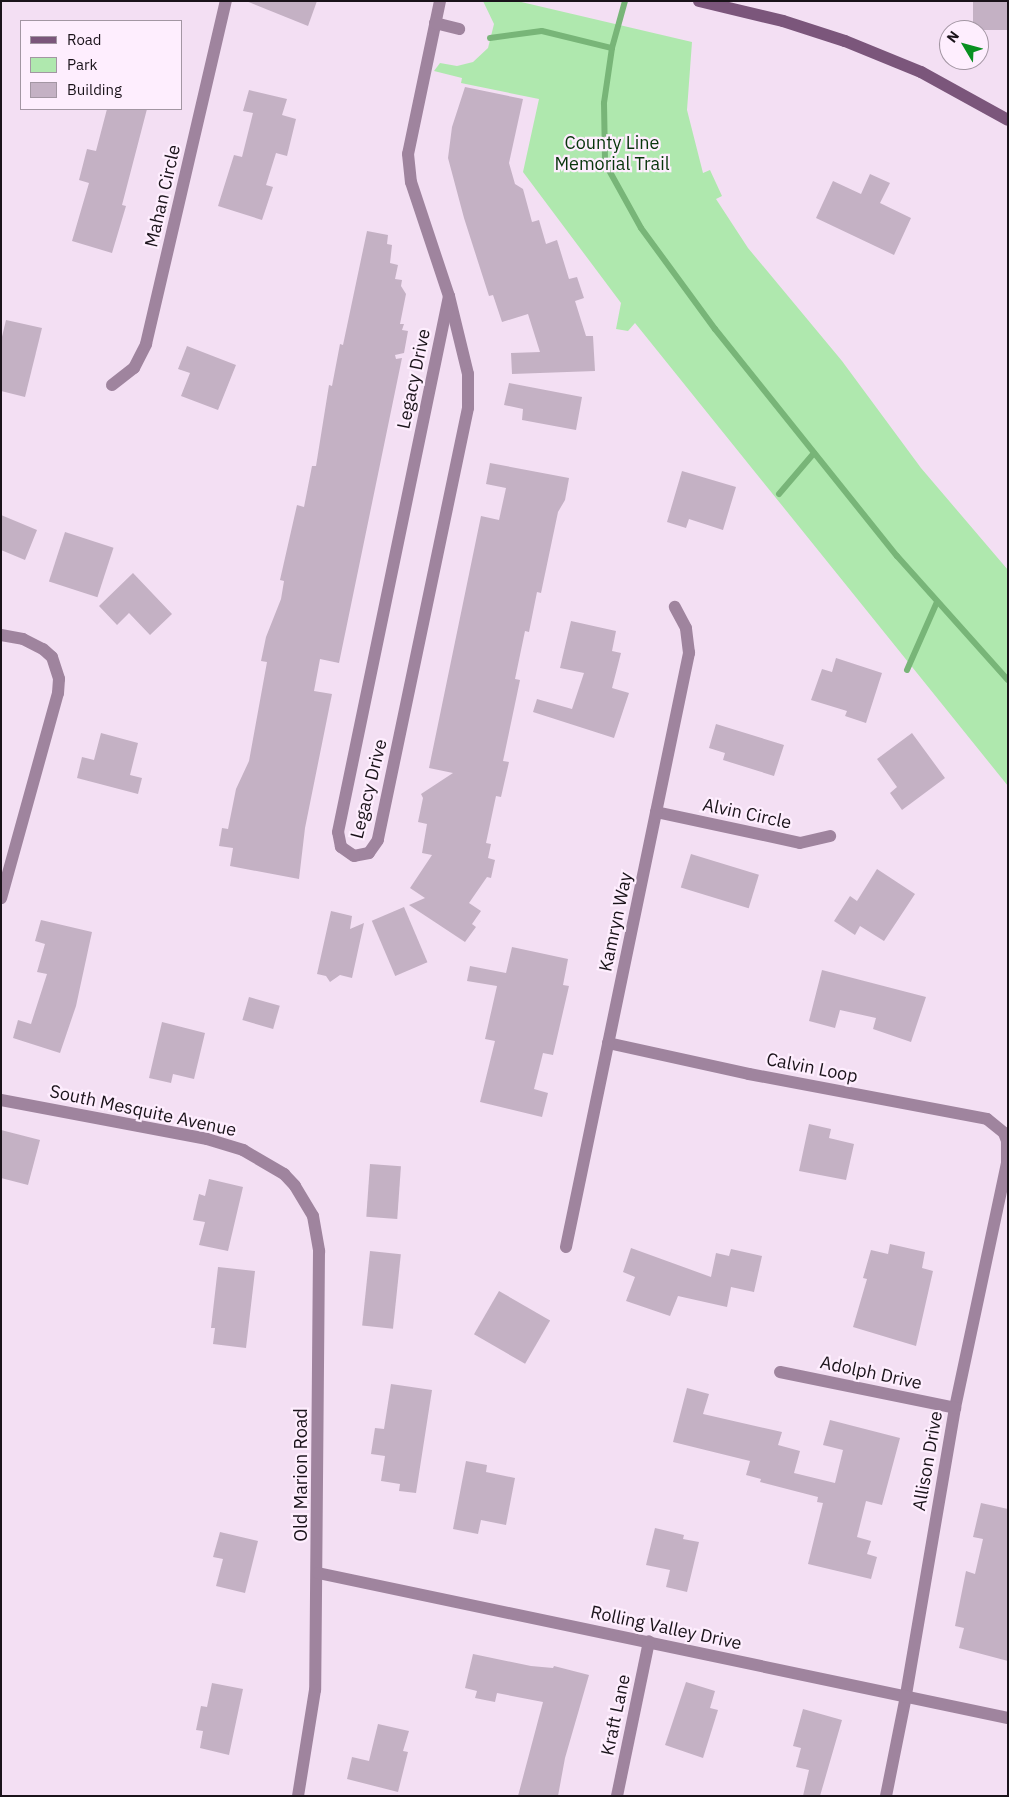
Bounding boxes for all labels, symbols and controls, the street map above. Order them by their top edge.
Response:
legend [20,20,182,110]
north arrow [939,20,989,70]
text: N [943,27,963,46]
text: Road [67,30,102,49]
text: Park [67,55,97,74]
text: Building [67,80,122,99]
park label: County Line Memorial Trail [554,133,670,176]
street label: Mahan Circle [141,143,185,249]
street label: Legacy Drive [393,327,435,431]
street label: Legacy Drive [346,737,392,841]
street label: Alvin Circle [701,794,793,834]
street label: Kamryn Way [595,870,637,974]
street label: Calvin Loop [764,1049,860,1087]
street label: South Mesquite Avenue [48,1081,238,1141]
street label: Adolph Drive [818,1352,924,1394]
street label: Old Marion Road [290,1408,312,1542]
street label: Allison Drive [909,1409,947,1513]
street label: Rolling Valley Drive [588,1601,744,1655]
street label: Kraft Lane [597,1672,635,1758]

